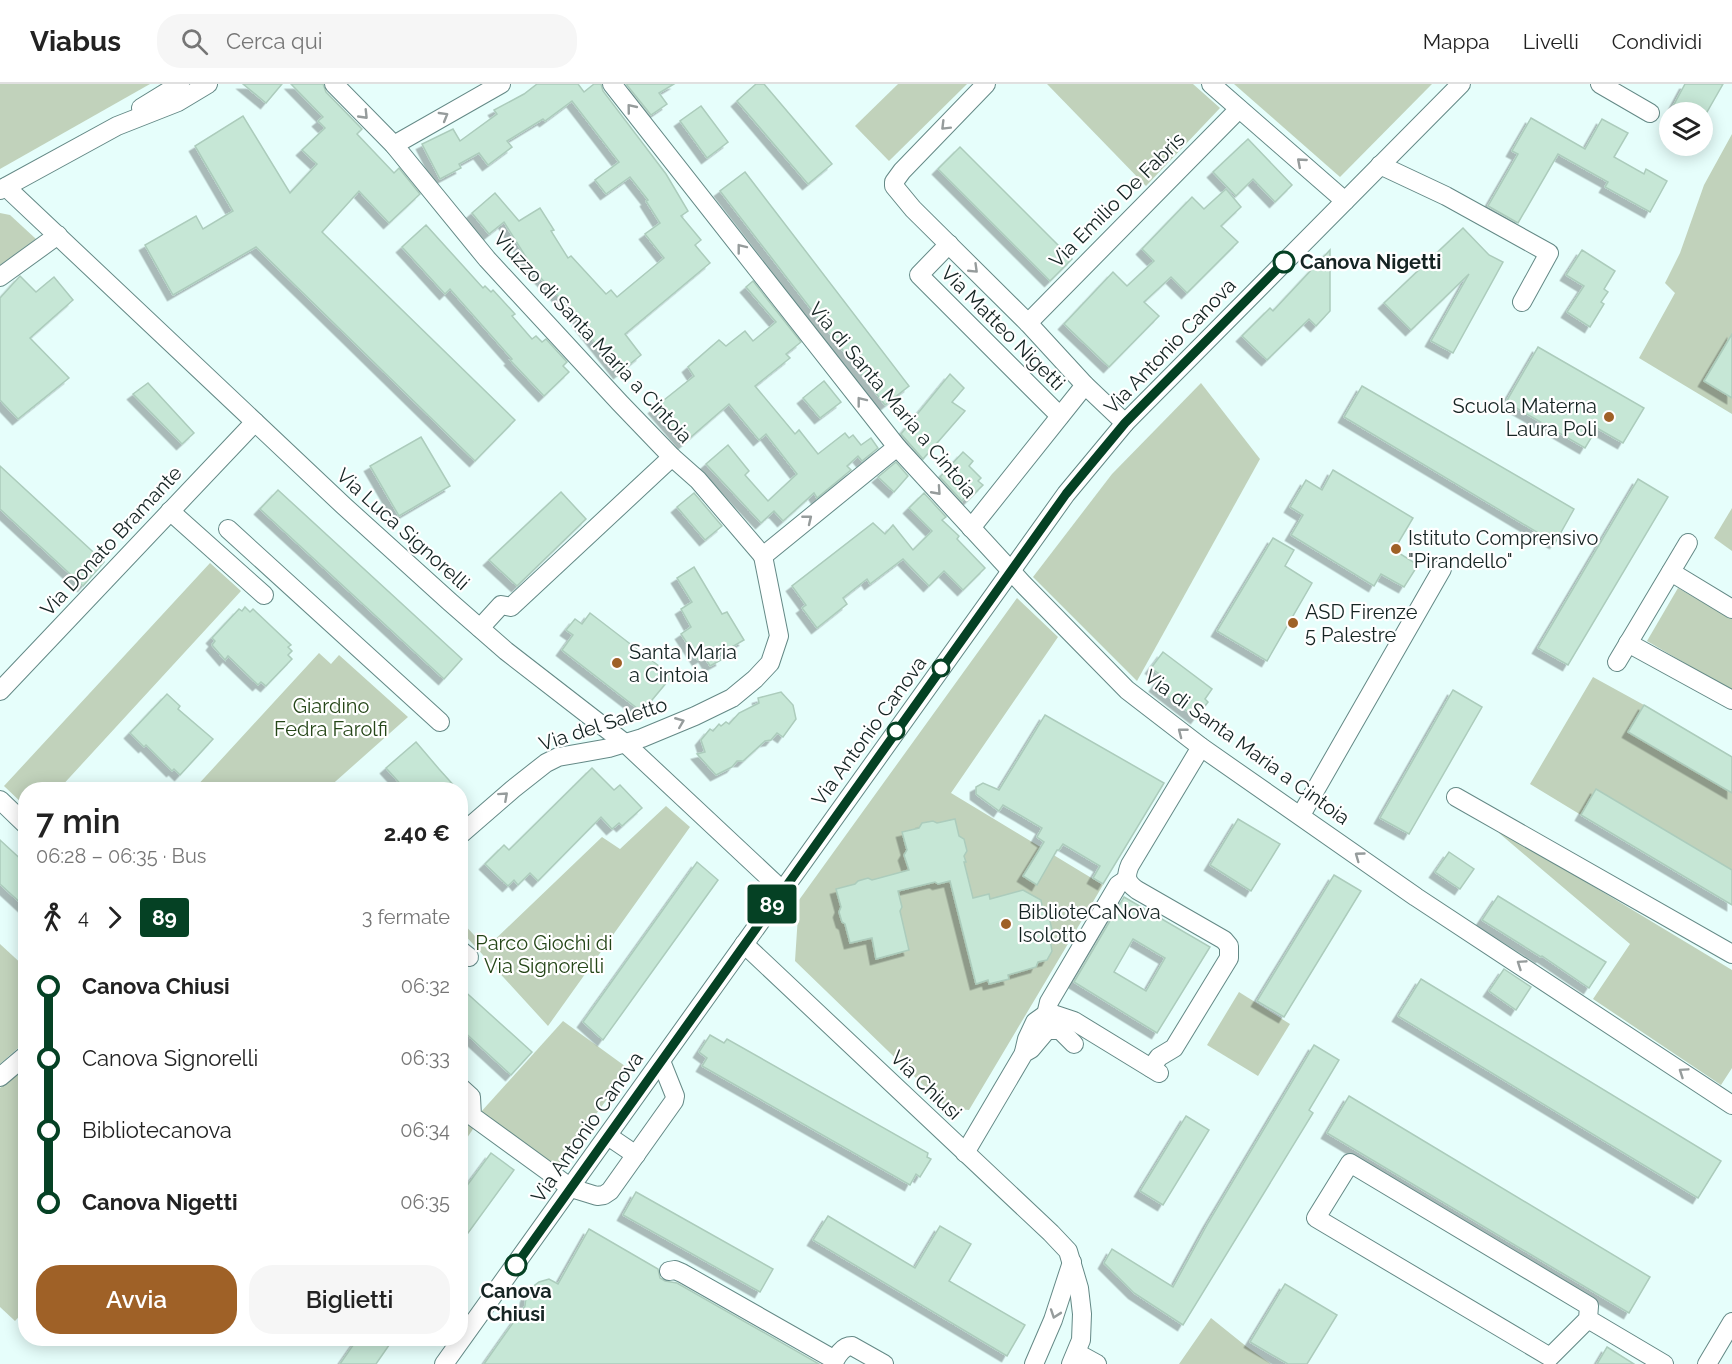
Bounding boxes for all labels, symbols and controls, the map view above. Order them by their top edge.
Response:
search box [157,14,577,68]
text: Viabus [30,25,121,58]
icon: search [178,25,211,58]
text: Cerca qui [226,28,323,54]
text: Mappa [1423,29,1490,54]
text: Livelli [1523,29,1579,54]
text: Condividi [1612,29,1702,54]
map controls [1659,102,1713,156]
button: layers [1659,102,1713,156]
one-way arrow [628,104,639,115]
one-way arrow [356,107,367,118]
one-way arrow [438,111,448,123]
one-way arrow [942,119,952,130]
street label: Via Emilio De Fabris [1044,127,1190,273]
one-way arrow [1297,158,1308,169]
street label: Viuzzo di Santa Maria a Cintoia [489,226,697,448]
one-way arrow [737,243,748,254]
place label: Canova Nigetti [1300,250,1441,274]
marker: Canova Nigetti [1273,251,1295,273]
street label: Via Matteo Nigetti [936,261,1070,395]
one-way arrow [967,262,977,273]
street label: Via Antonio Canova [1099,273,1241,419]
street label: Via di Santa Maria a Cintoia [804,297,982,503]
place label: Scuola Materna Laura Poli [1453,394,1597,441]
one-way arrow [857,397,868,408]
marker: Scuola Materna Laura Poli [1602,410,1616,424]
street label: Via Donato Bramante [35,461,187,621]
street label: Via Luca Signorelli [332,463,474,595]
one-way arrow [930,484,941,494]
one-way arrow [802,516,813,527]
place label: Istituto Comprensivo "Pirandello" [1408,526,1598,573]
marker: Istituto Comprensivo "Pirandello" [1389,542,1403,556]
place label: ASD Firenze 5 Palestre [1305,600,1418,647]
marker: ASD Firenze 5 Palestre [1286,616,1300,630]
place label: Santa Maria a Cintoia [629,640,737,687]
street label: Via Antonio Canova [807,652,931,810]
marker: Santa Maria a Cintoia [610,656,624,670]
unlabelled marker [932,659,950,677]
street label: Via di Santa Maria a Cintoia [1140,664,1354,830]
street label: Via del Saletto [536,692,670,756]
park label: Giardino Fedra Farolfi [274,694,388,741]
one-way arrow [674,717,685,729]
unlabelled marker [887,722,905,740]
one-way arrow [1178,728,1189,739]
one-way arrow [497,792,508,803]
text: 7 min [36,802,121,841]
text: 2.40 € [384,820,450,846]
text: 06:28 – 06:35 · Bus [36,844,206,868]
one-way arrow [1355,852,1366,863]
line badge: 89 [745,884,799,924]
text: 89 [759,892,785,917]
place label: BiblioteCaNova Isolotto [1018,900,1161,947]
icon: walk [36,901,69,934]
icon: forward [98,901,131,934]
text: 4 [78,905,89,929]
text: 89 [152,905,177,930]
text: 3 fermate [362,905,450,929]
marker: BiblioteCaNova Isolotto [999,917,1013,931]
park label: Parco Giochi di Via Signorelli [475,931,613,978]
one-way arrow [1517,960,1527,972]
text: Canova Chiusi [82,973,230,999]
text: 06:32 [401,974,450,998]
text: Canova Signorelli [82,1045,258,1071]
street label: Via Chiusi [885,1045,967,1125]
text: 06:33 [401,1046,450,1070]
street label: Via Antonio Canova [526,1047,648,1207]
one-way arrow [1679,1068,1690,1079]
text: Bibliotecanova [82,1117,232,1143]
text: 06:34 [400,1118,450,1142]
text: Canova Nigetti [82,1189,238,1215]
text: 06:35 [400,1190,450,1214]
marker: Canova Chiusi [505,1254,527,1276]
button: Avvia [36,1265,237,1334]
button: Biglietti [249,1265,450,1334]
place label: Canova Chiusi [480,1279,552,1326]
one-way arrow [1049,1308,1062,1319]

